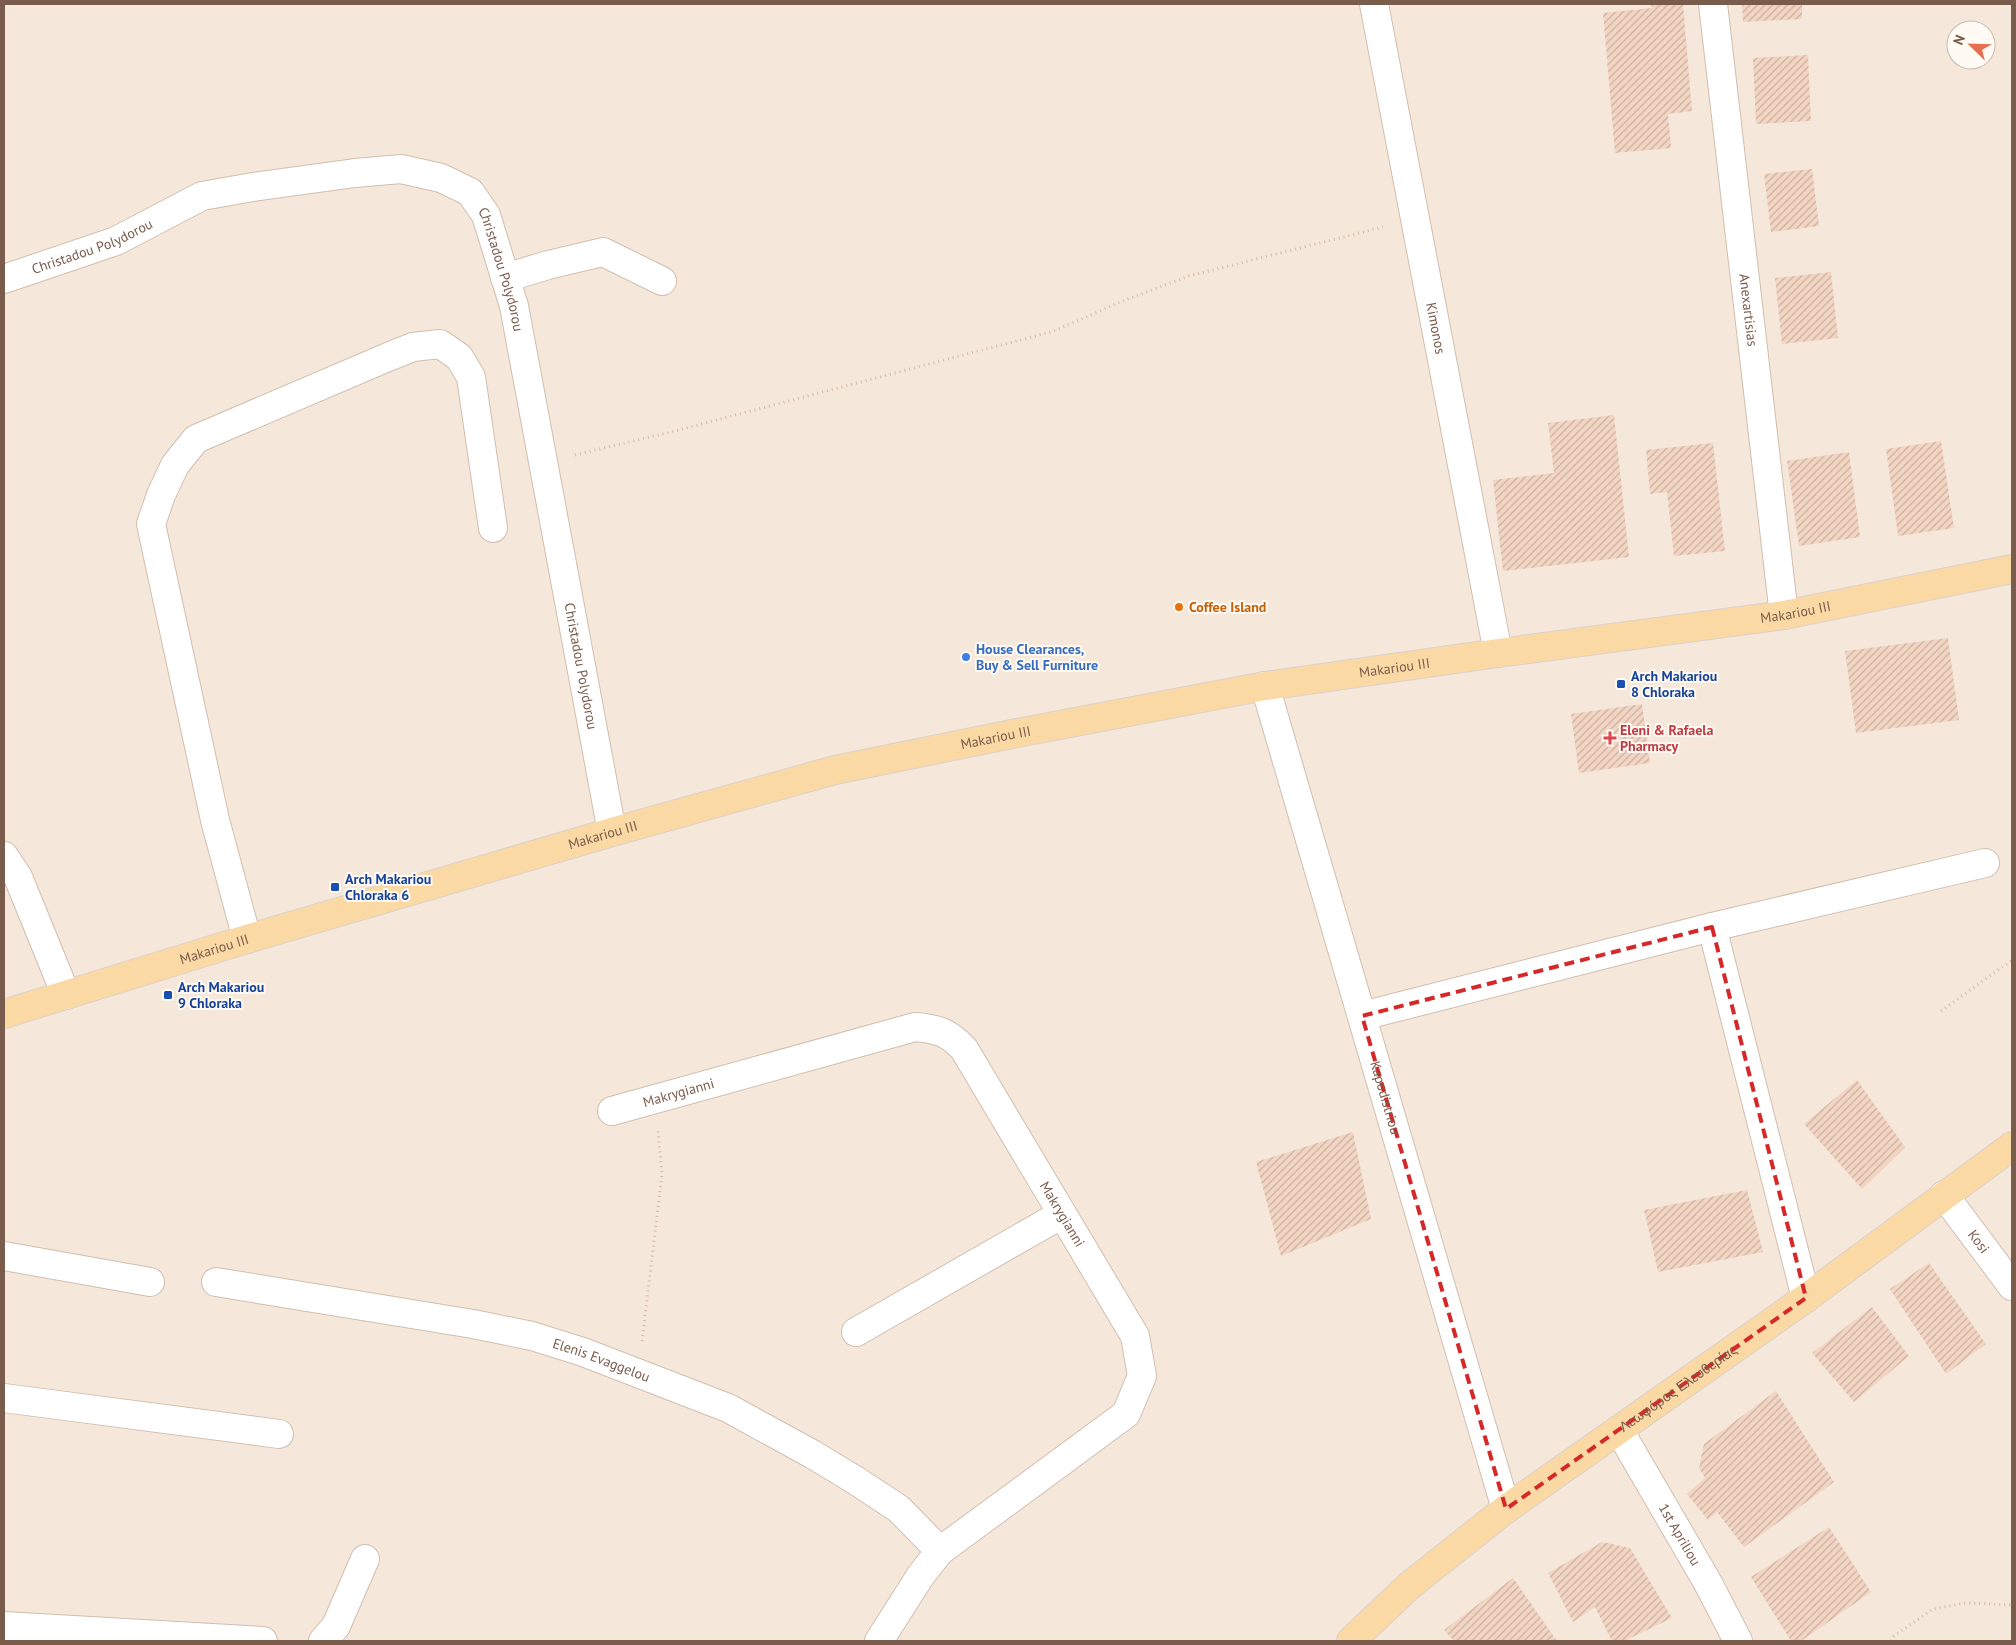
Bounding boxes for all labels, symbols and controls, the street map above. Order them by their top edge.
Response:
north arrow [1946,20,1996,70]
text: N [1949,32,1969,48]
street label: Christadou Polydorou [474,204,528,333]
street label: Christadou Polydorou [29,214,156,278]
street label: Anexartisias [1735,273,1762,347]
street label: Kimonos [1422,301,1450,356]
street label: Makariou III [1759,597,1832,627]
place label: Coffee Island [1189,598,1266,616]
street label: Christadou Polydorou [560,601,602,731]
marker: Coffee Island [1173,601,1185,613]
place label: House Clearances, Buy & Sell Furniture [976,640,1098,674]
marker: House Clearances, Buy & Sell Furniture [960,651,972,663]
street label: Makariou III [1358,654,1431,682]
place label: Arch Makariou 8 Chloraka [1631,667,1717,701]
marker: Arch Makariou 8 Chloraka [1615,678,1627,690]
place label: Eleni & Rafaela Pharmacy [1620,721,1713,755]
street label: Makariou III [959,722,1032,753]
marker: Eleni & Rafaela Pharmacy [1604,732,1616,744]
street label: Makariou III [566,816,639,853]
place label: Arch Makariou Chloraka 6 [345,870,431,904]
marker: Arch Makariou Chloraka 6 [329,881,341,893]
street label: Makariou III [178,930,251,968]
place label: Arch Makariou 9 Chloraka [178,978,264,1012]
marker: Arch Makariou 9 Chloraka [162,989,174,1001]
street label: Kapodistriou [1366,1059,1405,1137]
street label: Makrygianni [641,1074,716,1111]
street label: Makrygianni [1036,1178,1089,1250]
street label: Kosi [1964,1226,1993,1257]
street label: Elenis Evaggelou [550,1334,653,1386]
street label: Λεωφόρος Ελευθερίας [1616,1340,1741,1436]
street label: 1st Apriliou [1655,1500,1705,1569]

